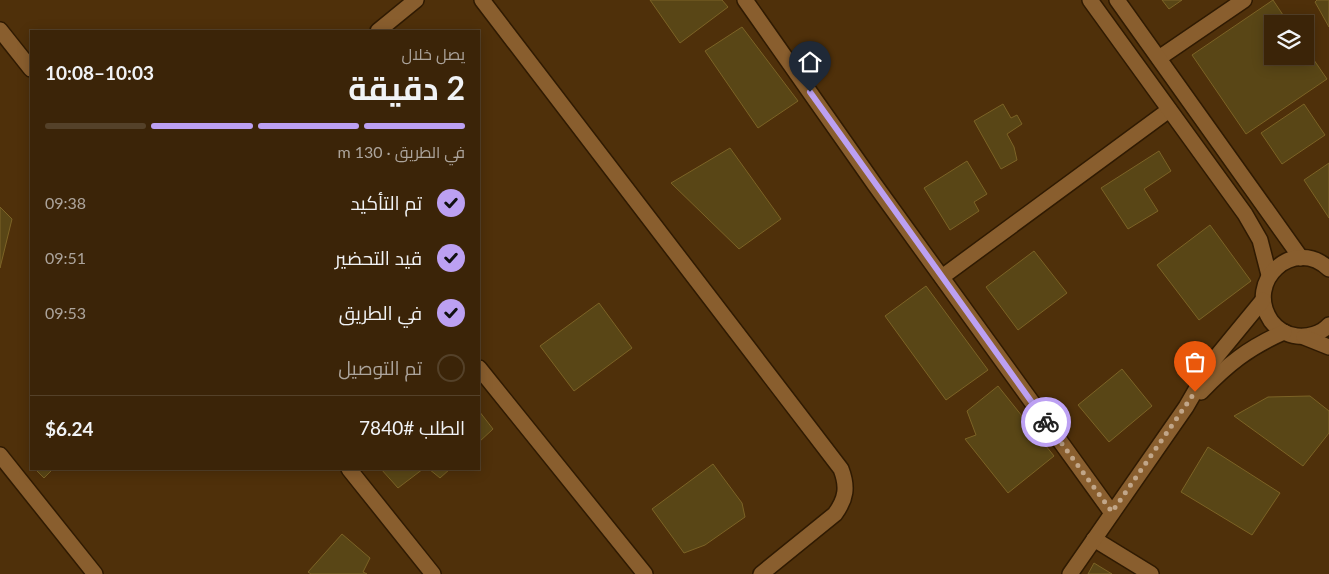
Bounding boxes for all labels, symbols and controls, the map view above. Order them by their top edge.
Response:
map controls [1264,15,1314,65]
button: layers [1264,15,1314,65]
pin [789,41,831,92]
text: يصل خلال [402,44,465,63]
icon: home [796,48,824,76]
text: 10:03–10:08 [45,61,154,84]
text: 2 دقيقة [348,68,465,107]
text: في الطريق · 130 m [337,142,465,161]
icon: check [437,189,465,217]
text: تم التأكيد [350,191,422,214]
text: 09:38 [45,193,86,212]
icon: check [437,244,465,272]
text: قيد التحضير [335,246,422,269]
text: 09:51 [45,248,86,267]
icon: check [437,299,465,327]
text: في الطريق [339,301,422,324]
text: 09:53 [45,303,86,322]
pin [1174,341,1216,392]
icon: bag [1181,348,1209,376]
text: تم التوصيل [338,356,422,379]
courier [1021,397,1071,447]
icon: bike [1032,408,1060,436]
text: الطلب #7840 [359,416,465,439]
text: $6.24 [45,417,94,440]

